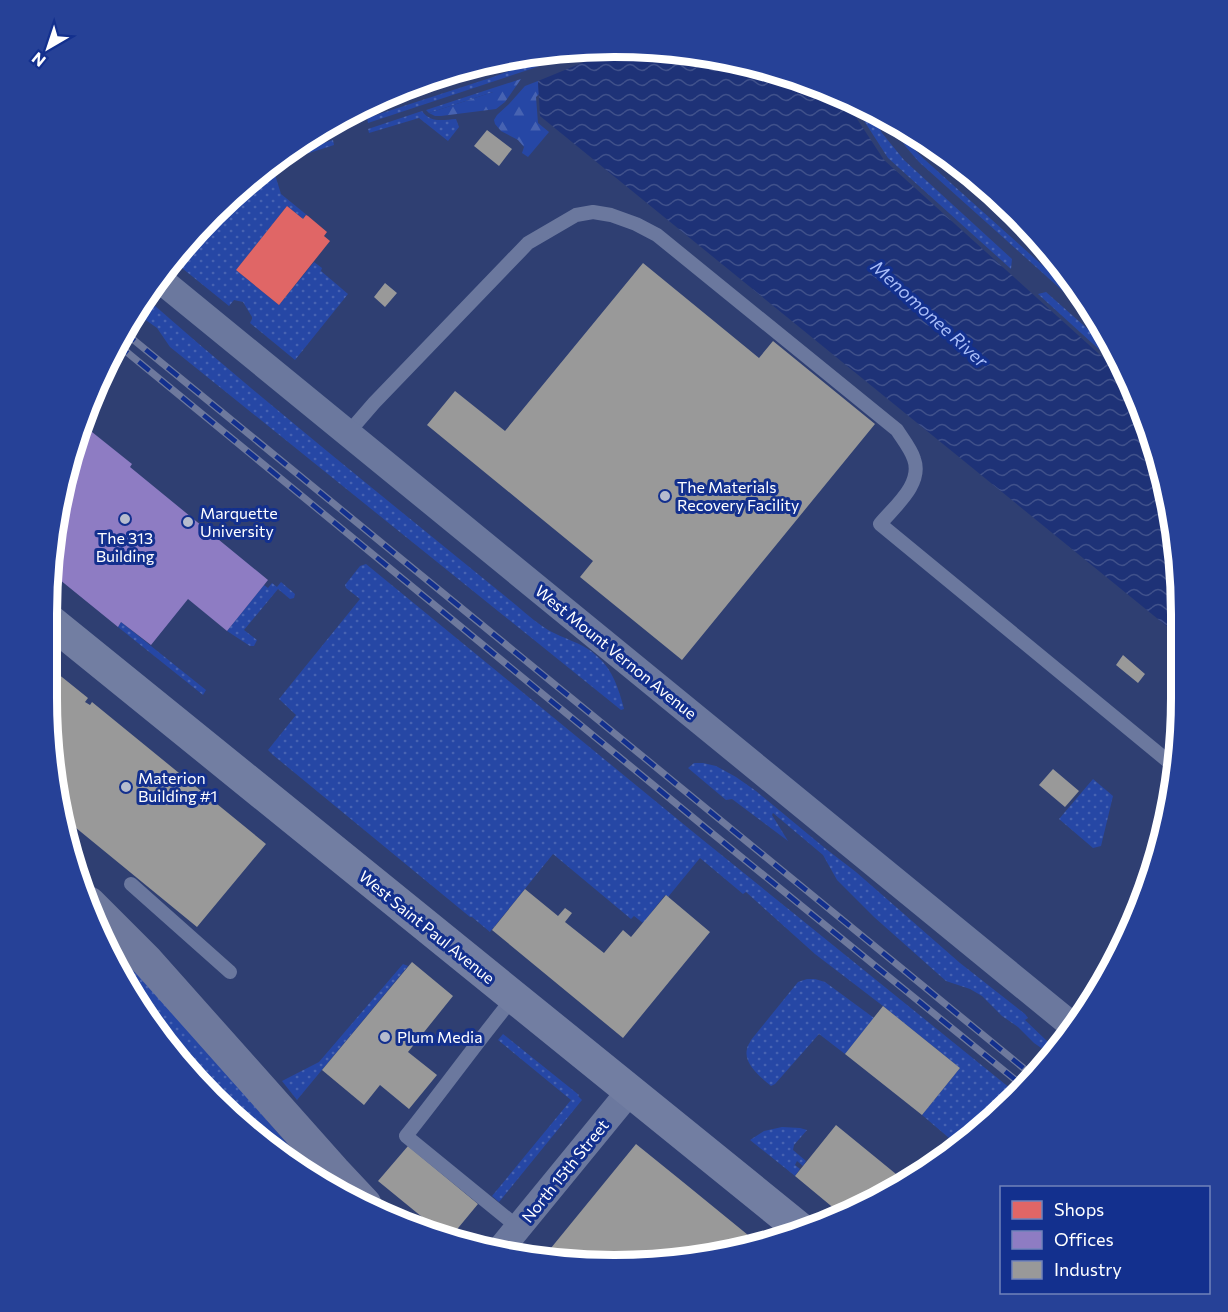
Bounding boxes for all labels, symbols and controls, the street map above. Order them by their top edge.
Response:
north arrow [18,18,78,78]
text: N [28,49,49,71]
water label: Menomonee River [867,255,993,372]
place label: The Materials Recovery Facility [677,477,799,514]
marker: The Materials Recovery Facility [658,489,672,503]
place label: Marquette University [200,503,278,540]
marker: The 313 Building [118,512,132,526]
marker: Marquette University [181,515,195,529]
place label: The 313 Building [96,528,155,565]
street label: West Mount Vernon Avenue [532,581,701,723]
place label: Materion Building #1 [138,768,217,805]
marker: Materion Building #1 [119,780,133,794]
street label: West Saint Paul Avenue [356,866,499,987]
place label: Plum Media [397,1027,483,1046]
marker: Plum Media [378,1030,392,1044]
street label: North 15th Street [517,1115,612,1226]
legend [1000,1186,1210,1294]
text: Shops [1054,1198,1104,1220]
text: Offices [1054,1228,1114,1250]
text: Industry [1054,1258,1122,1280]

